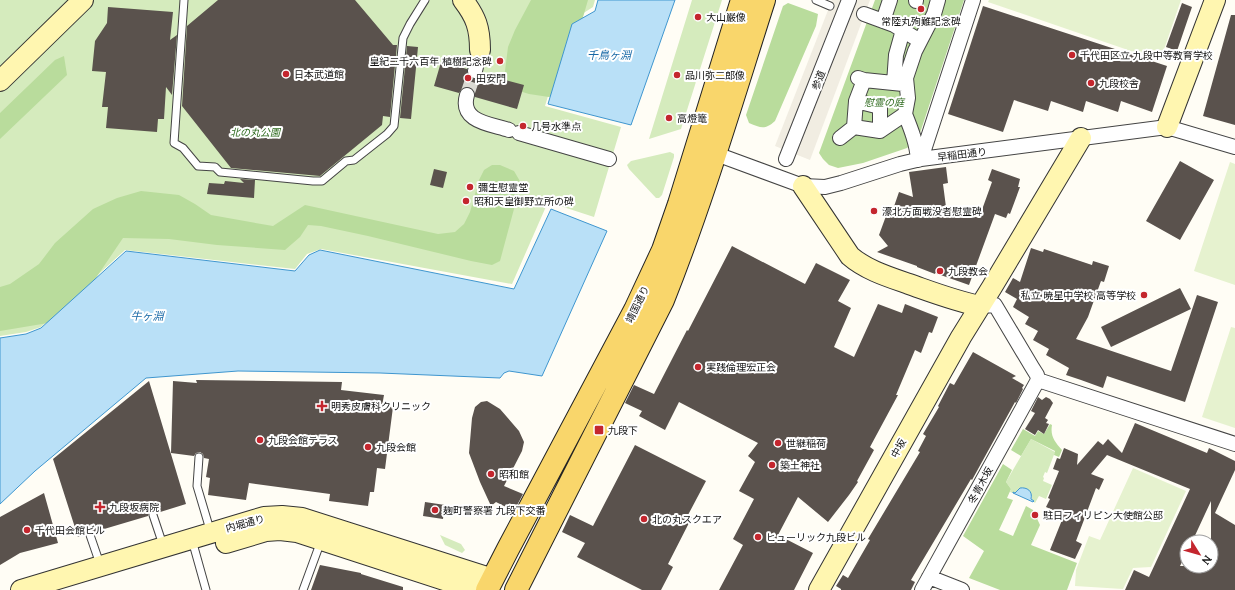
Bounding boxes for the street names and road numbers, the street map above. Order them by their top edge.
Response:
street label: 参道 [809,69,828,92]
street label: 早稲田通り [936,145,988,164]
street label: 靖国通り [623,283,652,325]
street label: 中坂 [888,436,909,460]
street label: 冬青木坂 [965,465,996,506]
street label: 内堀通り [224,512,266,535]

